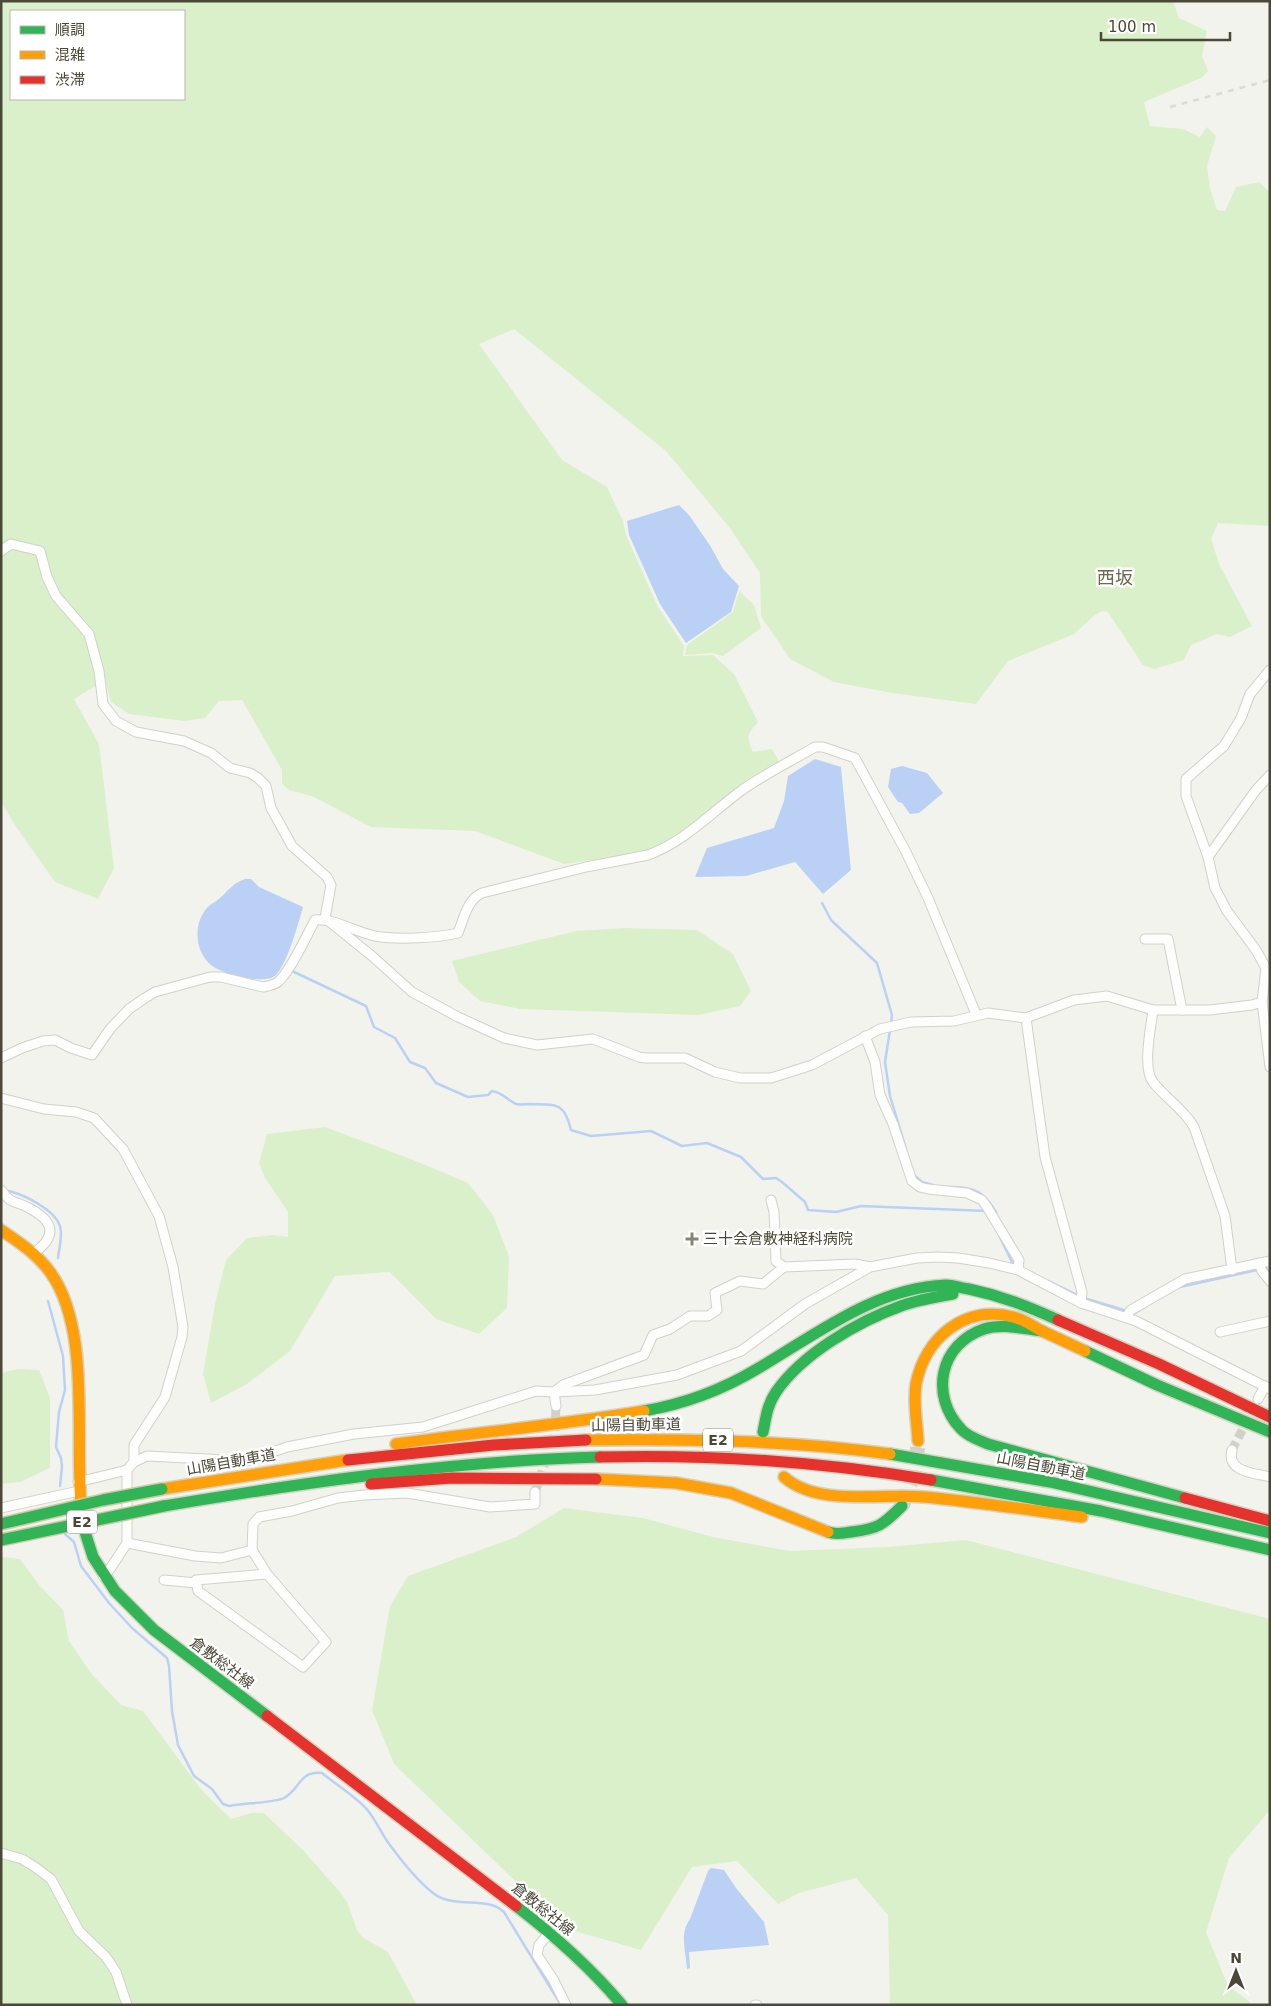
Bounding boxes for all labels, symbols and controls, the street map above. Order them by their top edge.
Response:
legend [10,10,185,100]
scale bar [1101,10,1230,42]
text: 100 m [1108,18,1156,36]
text: 順調 [55,21,85,39]
text: 混雑 [55,46,85,64]
text: 渋滞 [55,71,85,89]
district label: 西坂 [1097,567,1133,588]
place label: 三十会倉敷神経科病院 [703,1230,853,1248]
marker: 三十会倉敷神経科病院 [685,1232,699,1246]
street label: 山陽自動車道 [591,1415,681,1435]
road number: E2 [703,1428,733,1452]
street label: 山陽自動車道 [185,1445,277,1479]
street label: 山陽自動車道 [995,1449,1087,1483]
road number: E2 [67,1510,97,1534]
street label: 倉敷総社線 [187,1633,257,1693]
street label: 倉敷総社線 [508,1878,578,1940]
north arrow [1211,1946,1261,1996]
text: N [1230,1950,1242,1966]

